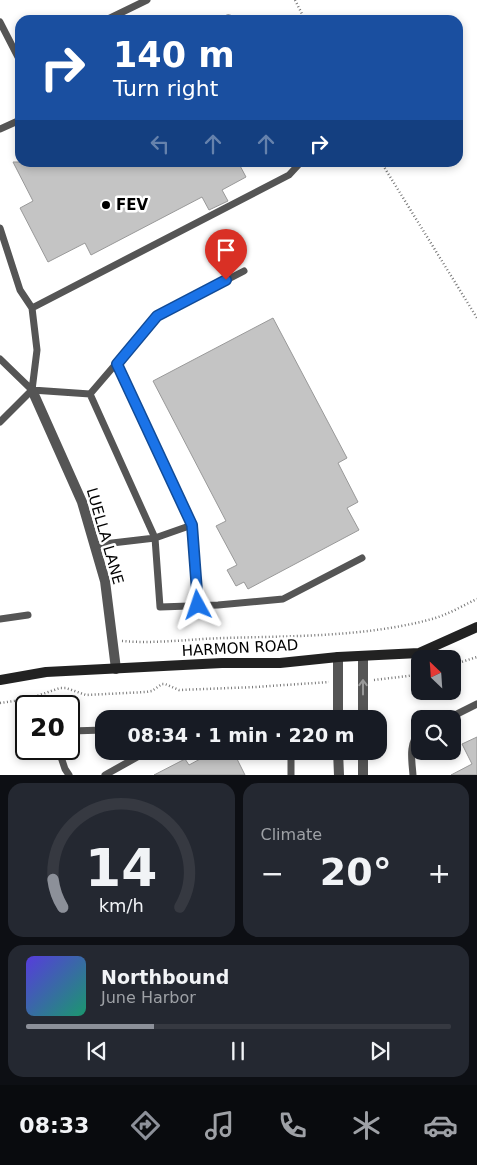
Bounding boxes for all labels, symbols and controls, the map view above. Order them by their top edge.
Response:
icon: right [30,35,95,100]
text: 140 m [113,35,235,75]
text: Turn right [113,76,218,101]
icon: left [146,130,174,158]
icon: ahead [199,130,227,158]
icon: ahead [252,130,280,158]
icon: right [305,130,333,158]
place label: FEV [116,196,148,214]
marker: FEV [100,199,112,211]
pin [205,229,247,280]
icon: arrive [212,236,240,264]
street label: LUELLA LANE [83,486,127,586]
position arrow [171,578,223,630]
street label: HARMON ROAD [181,636,299,660]
north arrow [411,650,461,700]
map controls [411,650,461,760]
one-way arrow [358,679,368,696]
speed limit sign: 20 [15,695,80,760]
button: search [411,710,461,760]
text: 08:34 · 1 min · 220 m [127,724,355,746]
text: Climate [261,825,322,844]
text: 14 [85,838,157,898]
text: 20° [320,850,392,894]
text: − [261,857,284,890]
text: + [428,857,451,890]
text: km/h [99,895,144,916]
text: Northbound [101,966,229,988]
text: June Harbor [101,988,196,1007]
icon: previous [83,1037,111,1065]
icon: pause [224,1037,252,1065]
icon: next [366,1037,394,1065]
icon: directions [128,1108,163,1143]
icon: music [202,1108,237,1143]
icon: phone [275,1108,310,1143]
icon: climate [349,1108,384,1143]
icon: car [423,1108,458,1143]
text: 08:33 [19,1113,89,1138]

